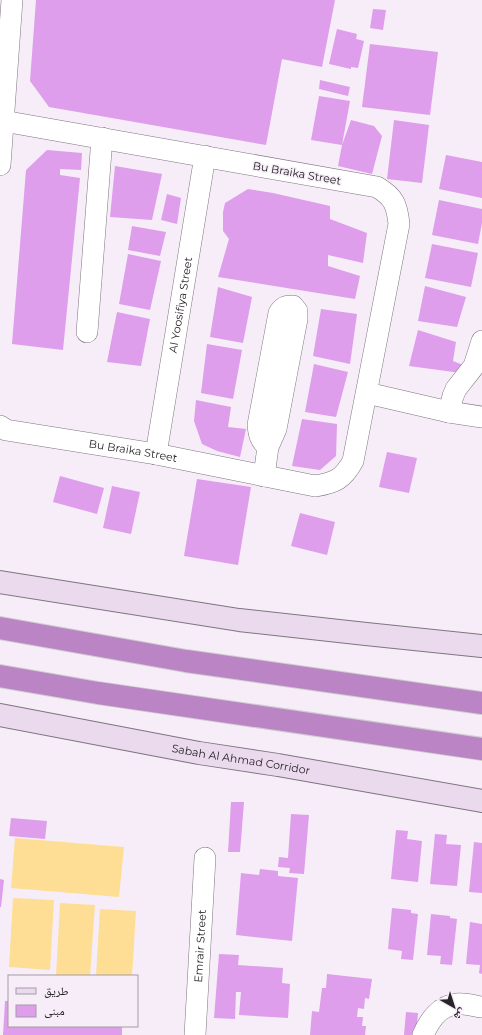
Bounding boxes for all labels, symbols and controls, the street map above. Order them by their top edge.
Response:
street label: Bu Braika Street [252,158,343,188]
street label: Al Yoosifiya Street [166,255,195,354]
street label: Bu Braika Street [88,436,179,465]
street label: Sabah Al Ahmad Corridor [171,741,311,778]
street label: Emrair Street [191,909,209,983]
legend [8,975,138,1027]
text: طريق [44,983,69,998]
north arrow [434,987,474,1027]
text: مبنى [44,1003,65,1018]
text: ش [450,1005,469,1024]

